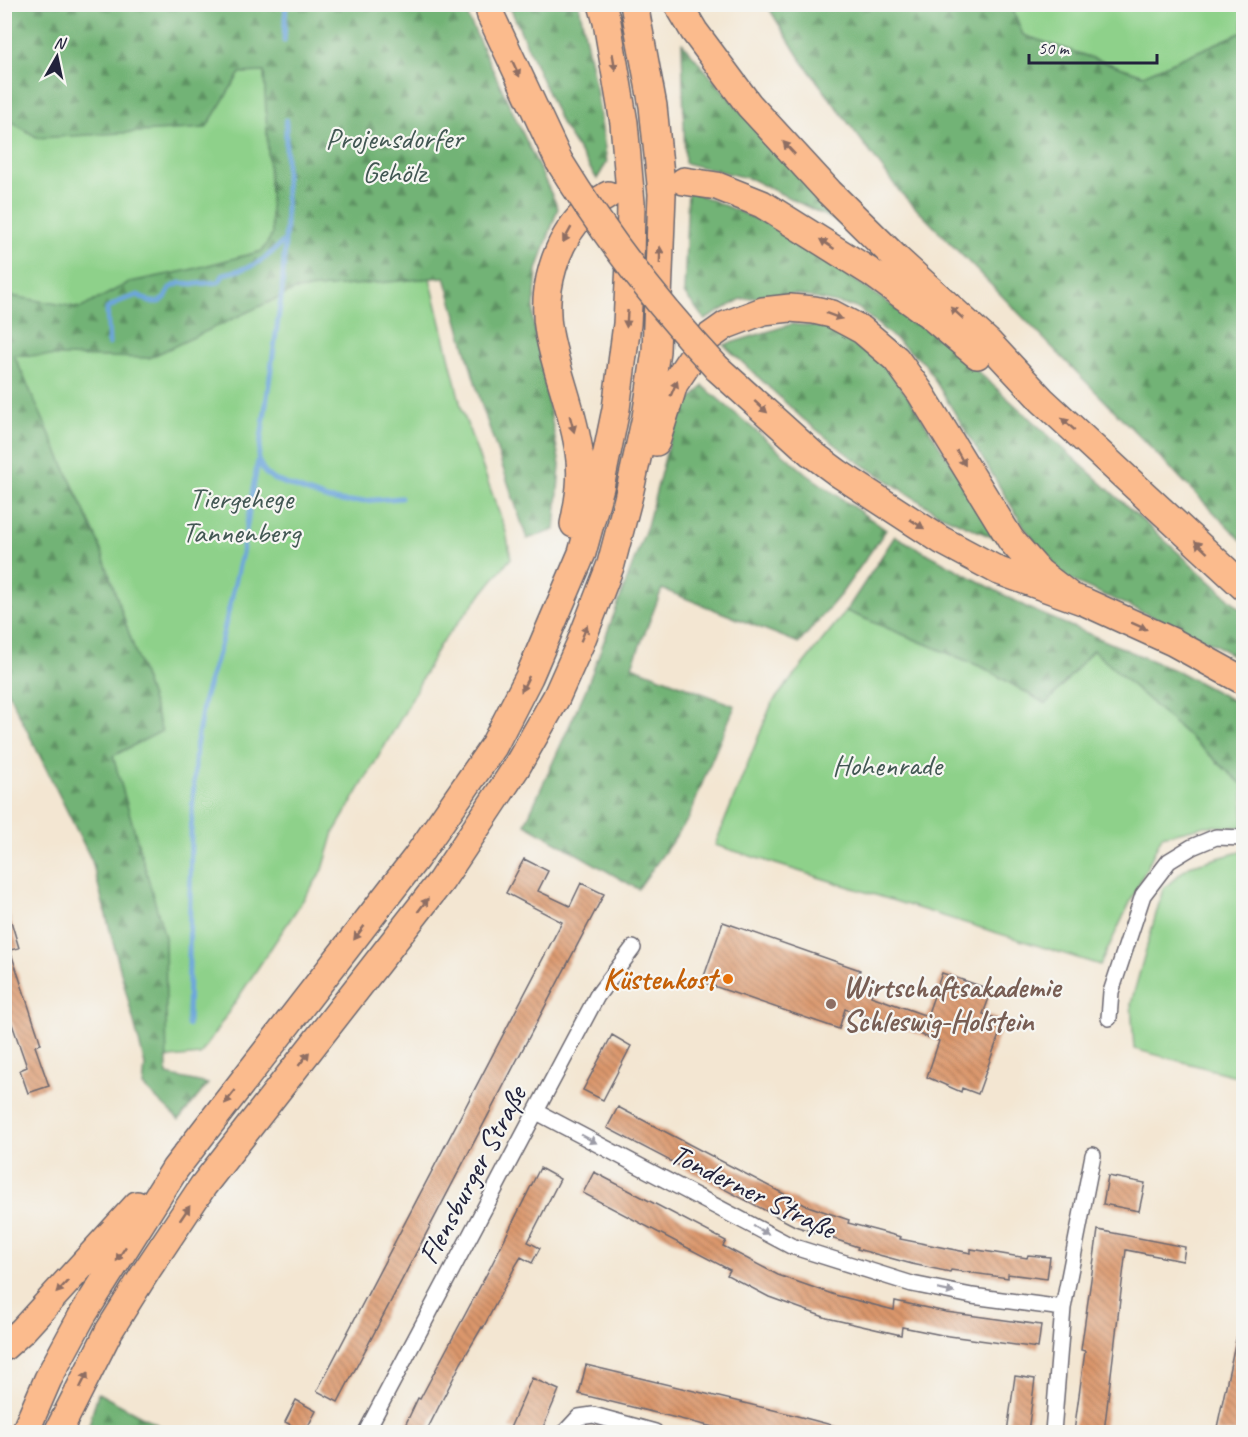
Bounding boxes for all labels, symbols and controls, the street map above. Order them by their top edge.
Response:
north arrow [27,27,87,87]
scale bar [1029,27,1156,65]
text: N [53,33,69,54]
text: 50 m [1038,37,1071,59]
one-way arrow [610,52,619,71]
one-way arrow [511,60,520,77]
park label: Projensdorfer Gehölz [325,119,465,191]
one-way arrow [782,141,796,156]
one-way arrow [562,227,572,244]
one-way arrow [819,239,835,250]
one-way arrow [656,245,665,264]
one-way arrow [949,306,964,320]
one-way arrow [623,309,632,328]
one-way arrow [825,311,843,321]
one-way arrow [669,378,679,396]
one-way arrow [753,400,768,413]
one-way arrow [568,415,577,433]
one-way arrow [1061,417,1075,431]
one-way arrow [955,450,966,466]
park label: Tiergehege Tannenberg [182,479,303,551]
one-way arrow [908,518,924,530]
one-way arrow [1193,540,1208,554]
one-way arrow [1130,622,1147,631]
one-way arrow [579,623,589,641]
one-way arrow [520,676,530,693]
park label: Hohenrade [832,746,944,784]
one-way arrow [417,897,430,913]
one-way arrow [354,926,366,941]
place label: Küstenkost [603,960,721,998]
place label: Wirtschaftsakademie Schleswig-Holstein [843,968,1063,1040]
marker: Küstenkost [721,972,735,986]
marker: Wirtschaftsakademie Schleswig-Holstein [824,997,838,1011]
one-way arrow [297,1051,310,1067]
street label: Flensburger Straße [409,1077,536,1271]
one-way arrow [225,1089,237,1104]
one-way arrow [580,1134,597,1144]
street label: Tonderner Straße [664,1135,844,1248]
one-way arrow [179,1206,191,1222]
one-way arrow [753,1225,770,1235]
one-way arrow [116,1246,127,1262]
one-way arrow [55,1280,69,1295]
one-way arrow [937,1287,956,1296]
one-way arrow [78,1371,88,1389]

